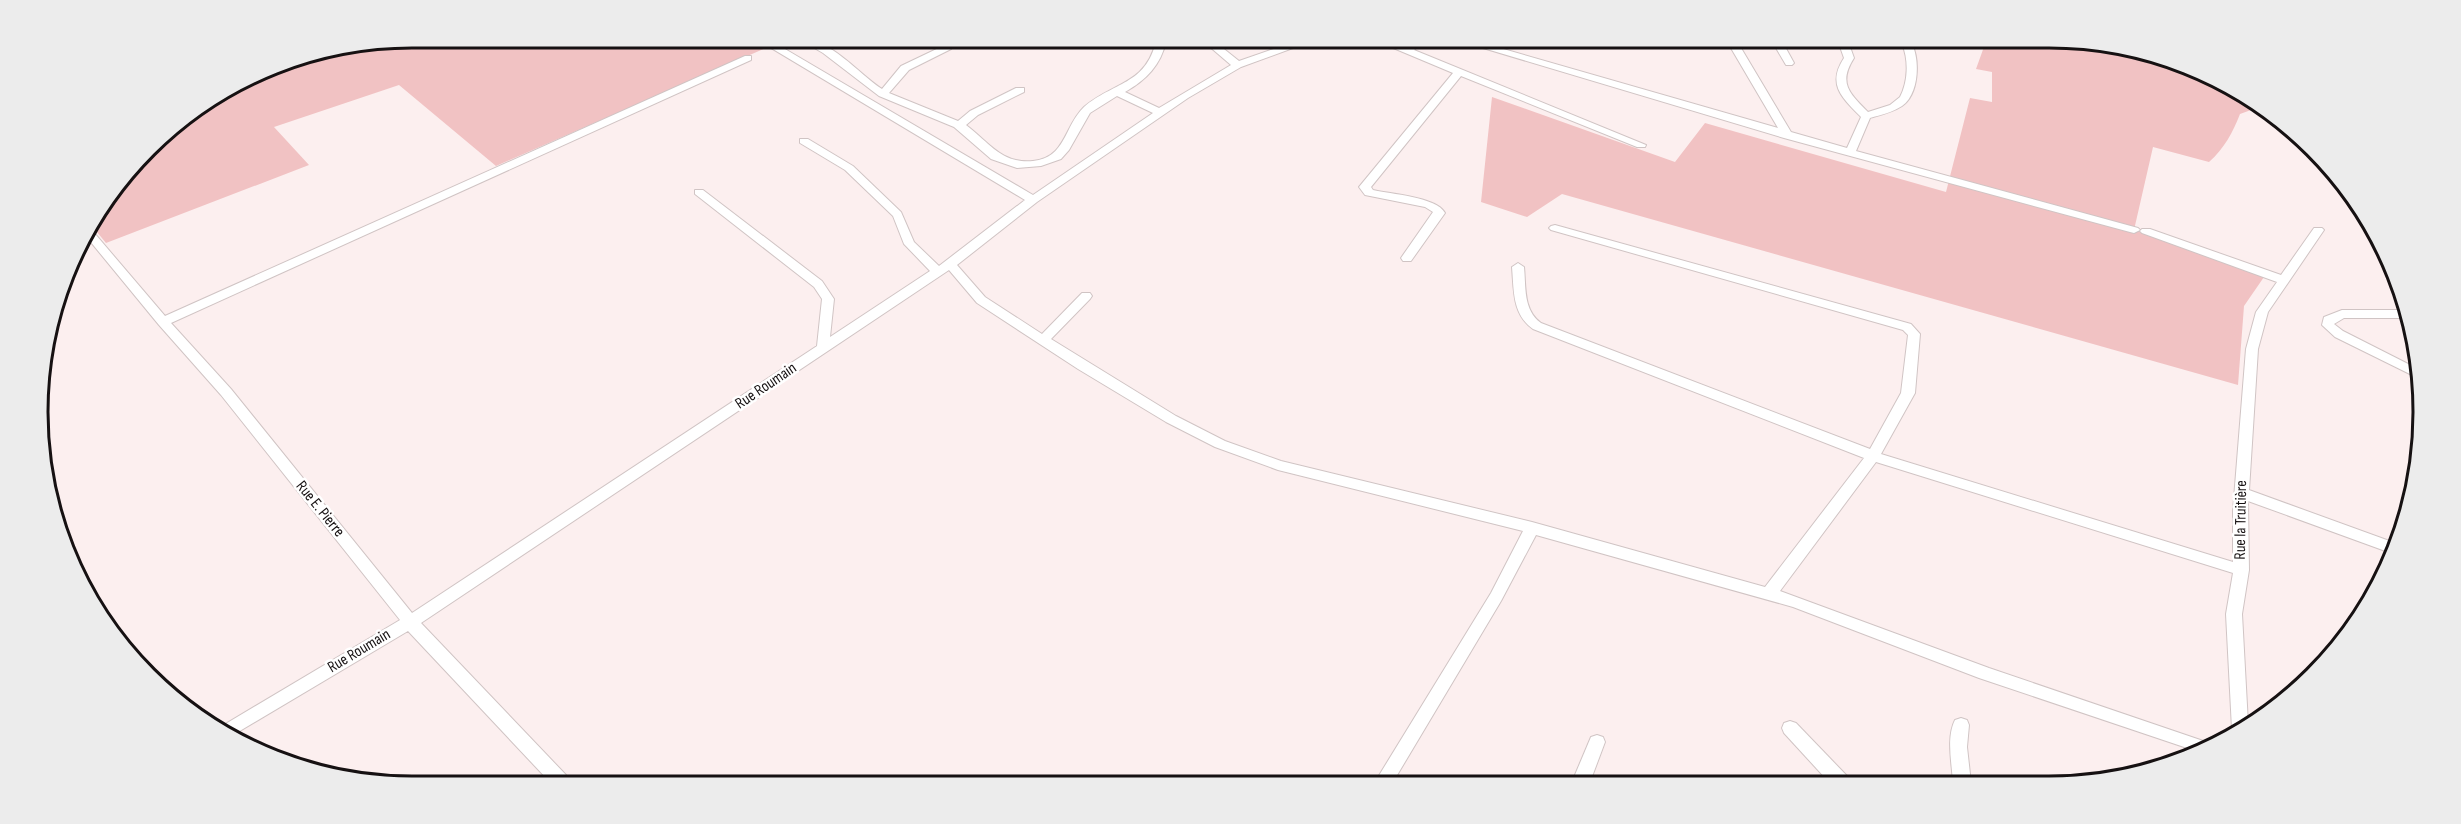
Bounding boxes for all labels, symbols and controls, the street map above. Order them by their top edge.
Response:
street label: Rue Roumain [732,359,800,413]
street label: Rue E. Pierre [292,477,348,541]
street label: Rue la Truitière [2231,480,2251,560]
street label: Rue Roumain [324,625,394,677]

